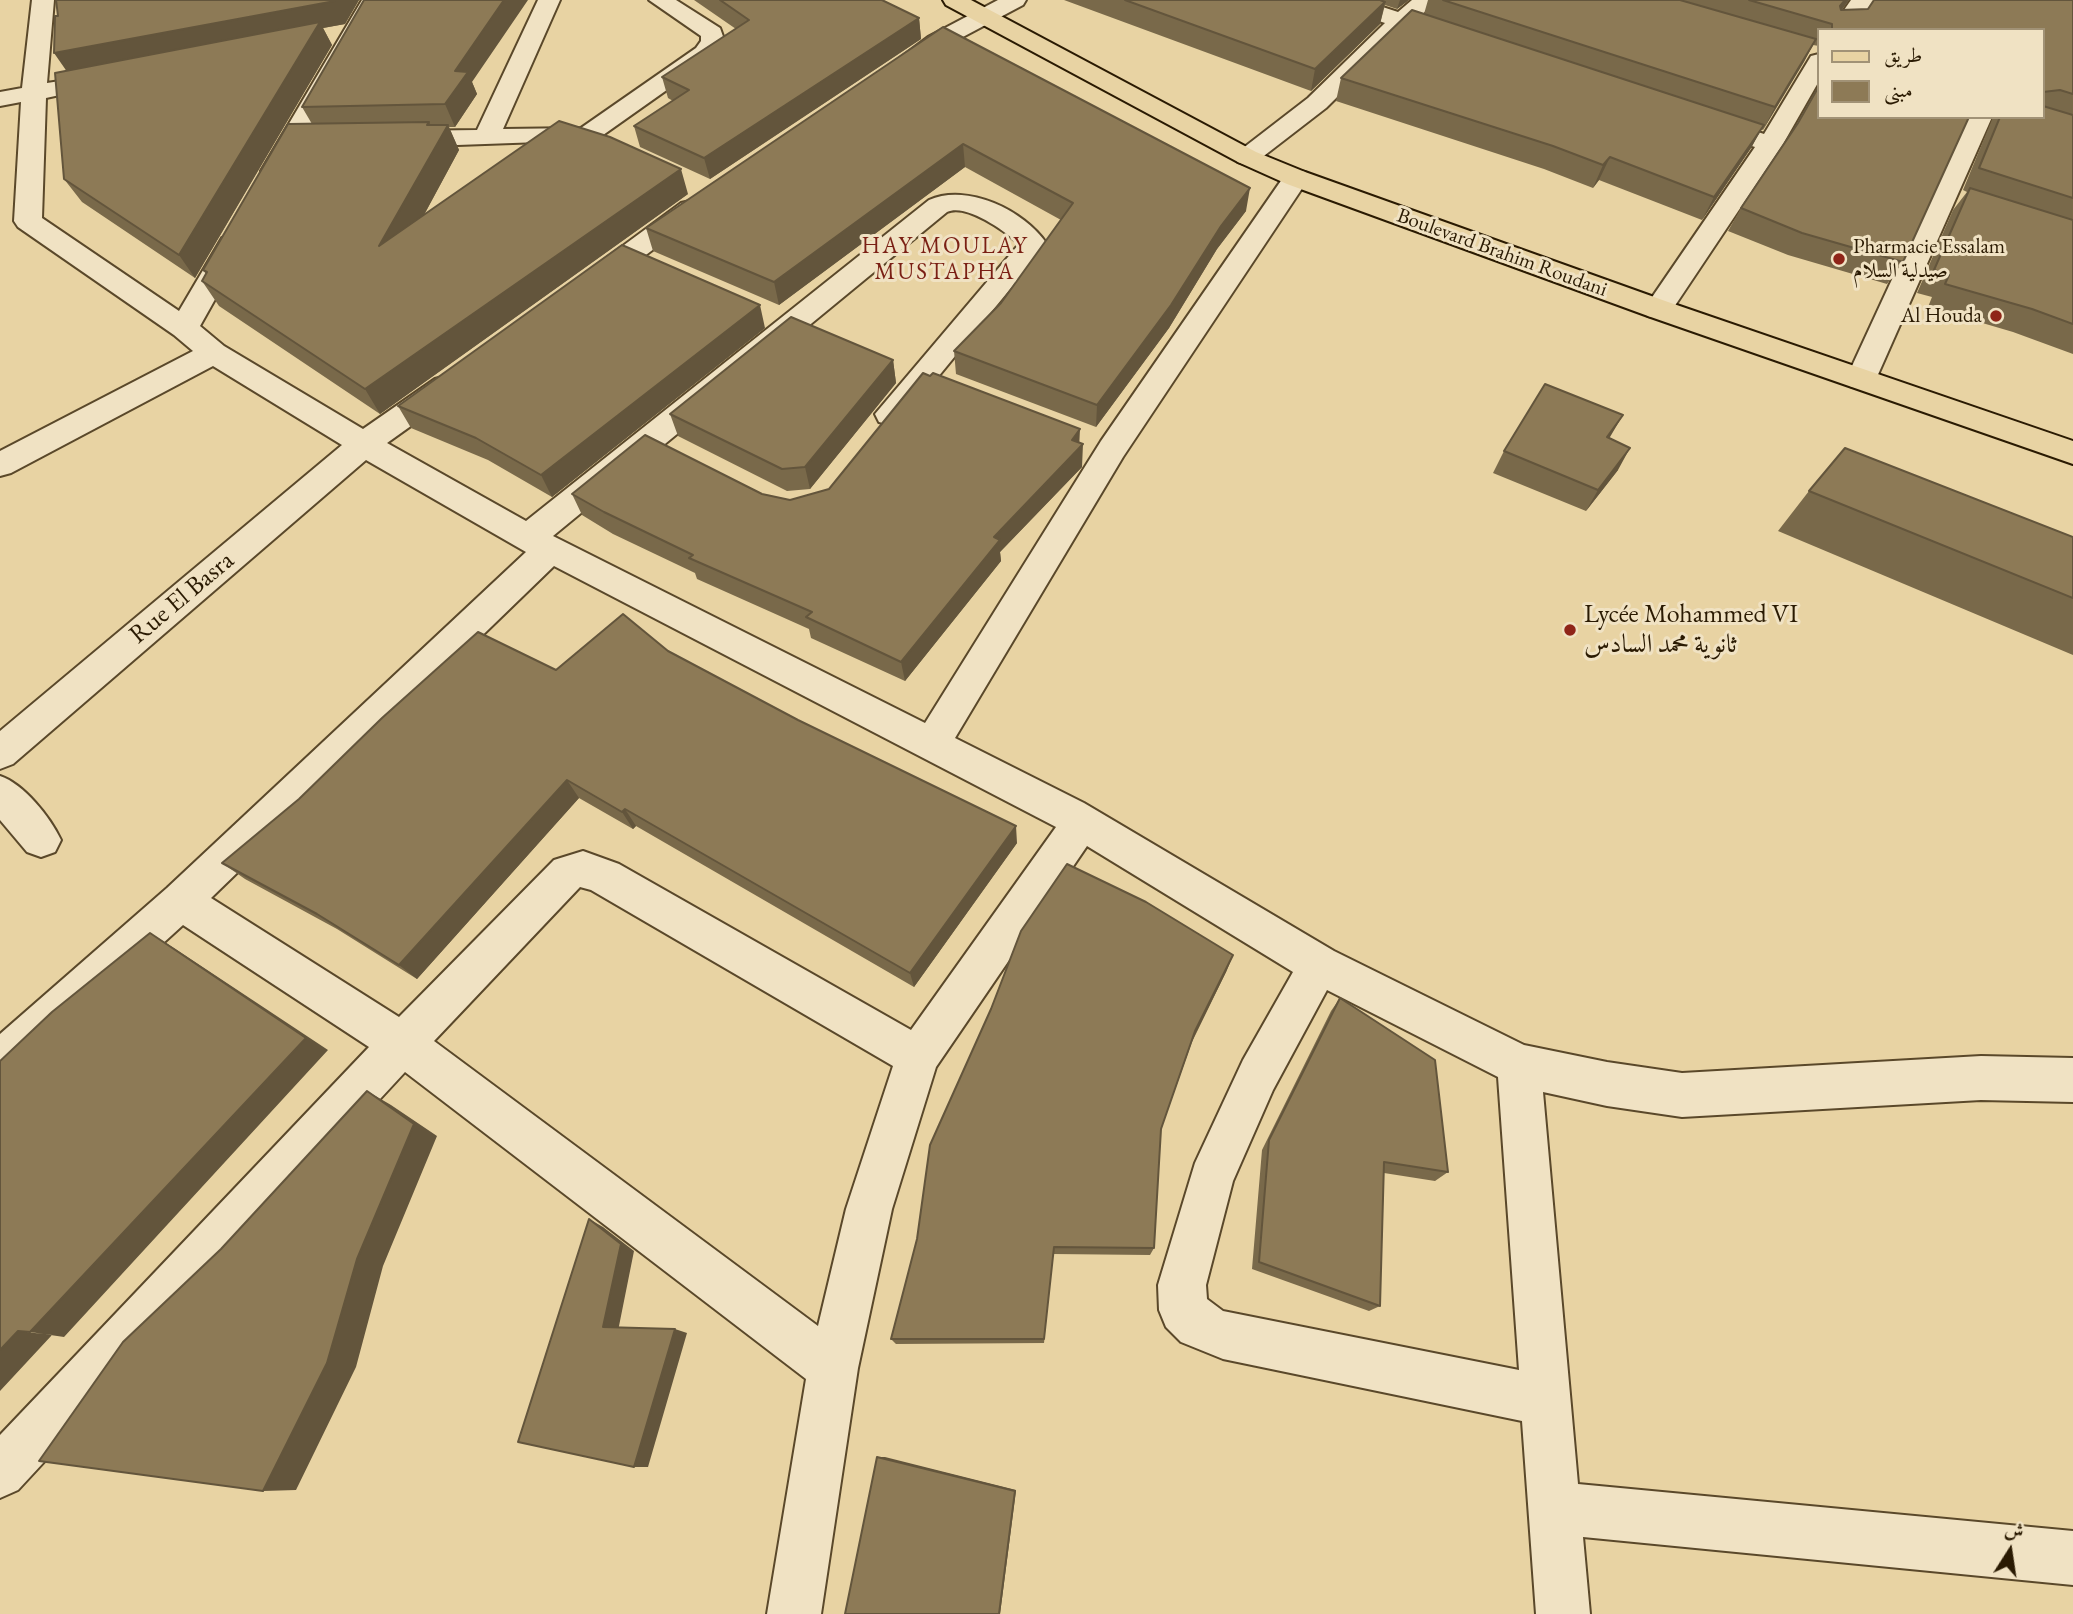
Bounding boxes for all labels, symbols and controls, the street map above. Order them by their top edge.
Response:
legend [1818,28,2045,119]
text: طريق [1884,41,1922,68]
text: مبنى [1884,76,1913,103]
street label: Boulevard Brahim Roudani [1393,203,1611,303]
district label: HAY MOULAY MUSTAPHA [863,233,1027,287]
place label: Pharmacie Essalam صيدلية السلام [1853,234,2005,284]
marker: Pharmacie Essalam صيدلية السلام [1831,251,1847,267]
place label: Al Houda [1901,303,1982,329]
marker: Al Houda [1988,308,2004,324]
street label: Rue El Basra [123,545,241,651]
place label: Lycée Mohammed VI ثانوية محمد السادس [1584,599,1798,660]
marker: Lycée Mohammed VI ثانوية محمد السادس [1562,622,1578,638]
north arrow [1975,1516,2045,1586]
text: ش [2003,1516,2026,1544]

